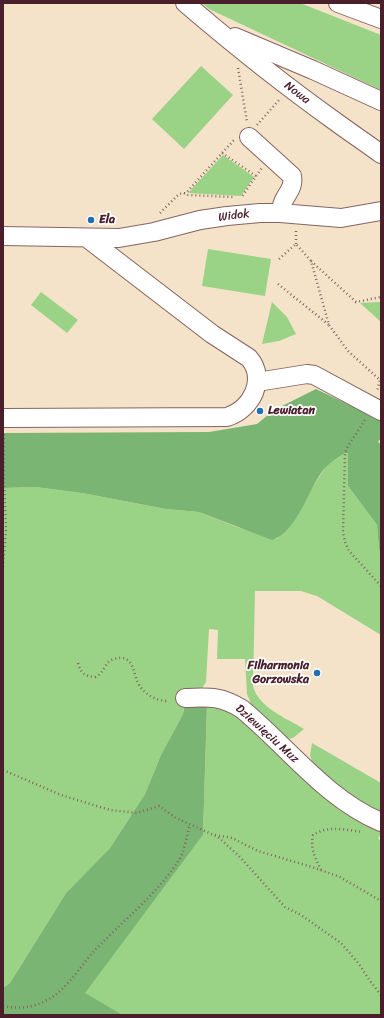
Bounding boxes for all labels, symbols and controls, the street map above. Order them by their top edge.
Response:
street label: Nowa [281,79,313,107]
street label: Widok [218,207,250,225]
place label: Ela [99,213,115,227]
marker: Ela [86,215,96,225]
place label: Lewiatan [268,404,315,418]
marker: Lewiatan [255,406,265,416]
place label: Filharmonia Gorzowska [248,659,309,687]
marker: Filharmonia Gorzowska [312,668,322,678]
street label: Dziewięciu Muz [232,702,302,766]

